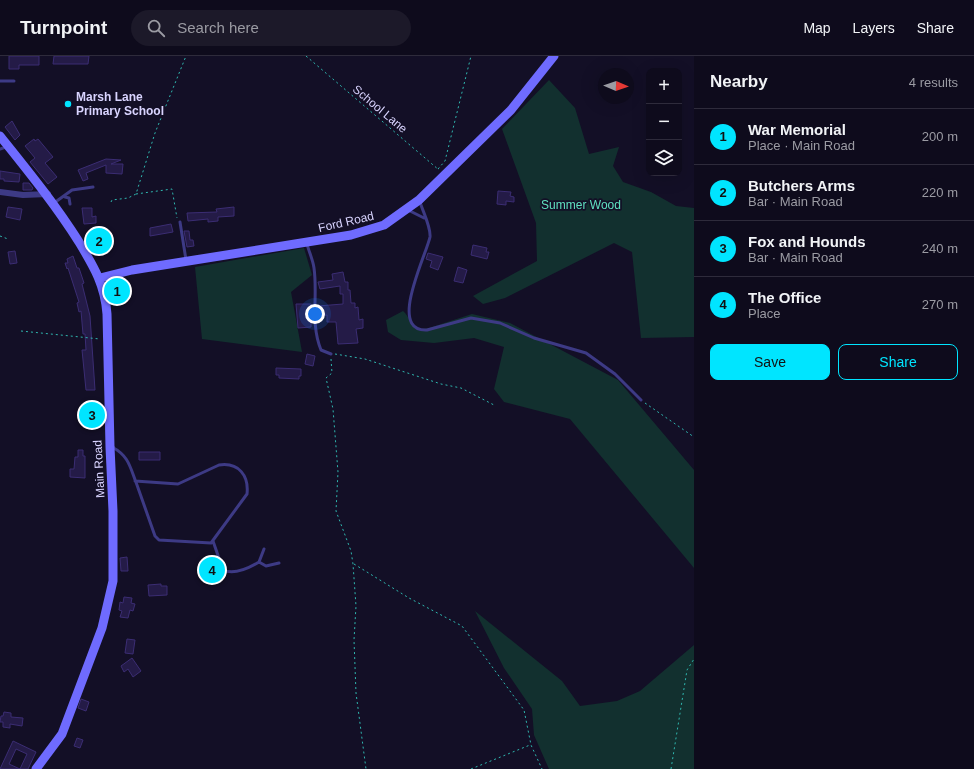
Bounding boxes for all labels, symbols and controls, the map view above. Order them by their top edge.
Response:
search box [131,10,411,46]
text: Turnpoint [20,17,107,38]
icon: search [145,17,167,39]
text: Search here [177,19,259,36]
text: Map [803,20,831,36]
text: Layers [853,20,895,36]
text: Share [917,20,954,36]
north arrow [598,68,634,104]
map controls [646,68,682,176]
button: + [646,68,682,104]
text: Nearby [710,72,768,91]
text: 4 results [909,75,958,90]
street label: School Lane [350,82,410,136]
place label: Marsh Lane Primary School [76,90,164,118]
marker: Marsh Lane Primary School [63,99,73,109]
button: − [646,104,682,140]
text: War Memorial [748,121,846,138]
text: 1 [719,129,727,144]
text: 200 m [922,129,958,144]
text: Place · Main Road [748,138,855,153]
button: layers [646,140,682,176]
text: Butchers Arms [748,177,855,194]
text: 2 [719,185,727,200]
text: 220 m [922,185,958,200]
text: Bar · Main Road [748,194,843,209]
park label: Summer Wood [541,198,621,212]
street label: Ford Road [317,209,375,235]
pin: 2 [86,226,112,256]
text: Fox and Hounds [748,233,866,250]
text: 3 [719,241,727,256]
text: 240 m [922,241,958,256]
text: Bar · Main Road [748,250,843,265]
pin: 1 [104,276,130,306]
text: The Office [748,289,821,306]
text: 4 [719,297,727,312]
text: 270 m [922,297,958,312]
your location [305,304,325,324]
text: Place [748,306,781,321]
button: Save [710,344,830,380]
button: Share [838,344,958,380]
pin: 3 [79,400,105,430]
street label: Main Road [90,440,108,498]
pin: 4 [199,555,225,585]

